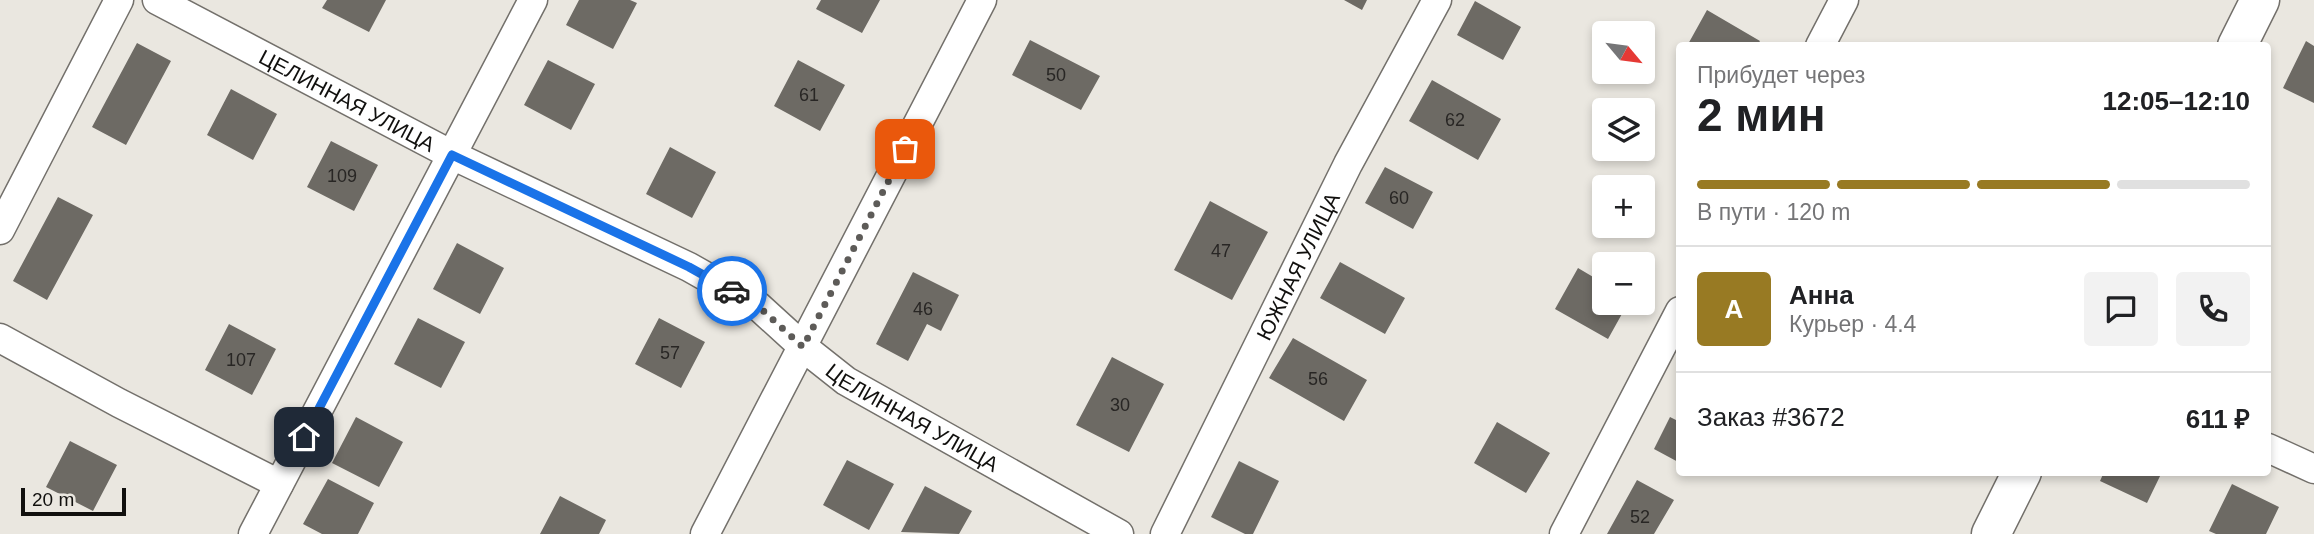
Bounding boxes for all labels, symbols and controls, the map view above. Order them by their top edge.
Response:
north arrow [1592,21,1656,84]
map controls [1592,21,1655,315]
street label: ЦЕЛИННАЯ УЛИЦА [256,44,439,156]
text: Прибудет через [1697,62,1865,88]
house number: 50 [1046,65,1066,85]
house number: 61 [799,85,819,105]
text: 12:05–12:10 [2103,86,2250,116]
text: 2 мин [1697,89,1825,141]
button: layers [1592,98,1655,161]
house number: 62 [1445,110,1465,130]
pin [875,119,935,179]
icon: bag [886,130,924,168]
house number: 109 [327,166,357,186]
button: + [1592,175,1655,238]
house number: 60 [1389,188,1409,208]
street label: ЮЖНАЯ УЛИЦА [1251,189,1344,343]
text: В пути · 120 m [1697,199,1850,225]
house number: 47 [1211,241,1231,261]
button: − [1592,252,1655,315]
courier [697,256,767,326]
icon: car [713,272,751,310]
button: chat [2084,272,2158,346]
button: phone [2176,272,2250,346]
text: Анна [1789,280,1854,310]
text: А [1725,294,1743,324]
house number: 46 [913,299,933,319]
text: Курьер · 4.4 [1789,311,1916,337]
house number: 57 [660,343,680,363]
house number: 107 [226,350,256,370]
street label: ЦЕЛИННАЯ УЛИЦА [822,358,1003,476]
house number: 56 [1308,369,1328,389]
house number: 30 [1110,395,1130,415]
text: Заказ #3672 [1697,402,1845,432]
text: 611 ₽ [2186,404,2250,434]
pin [274,407,334,467]
icon: home [285,418,323,456]
scale bar [21,485,126,517]
text: 20 m [32,489,74,510]
house number: 52 [1630,507,1650,527]

